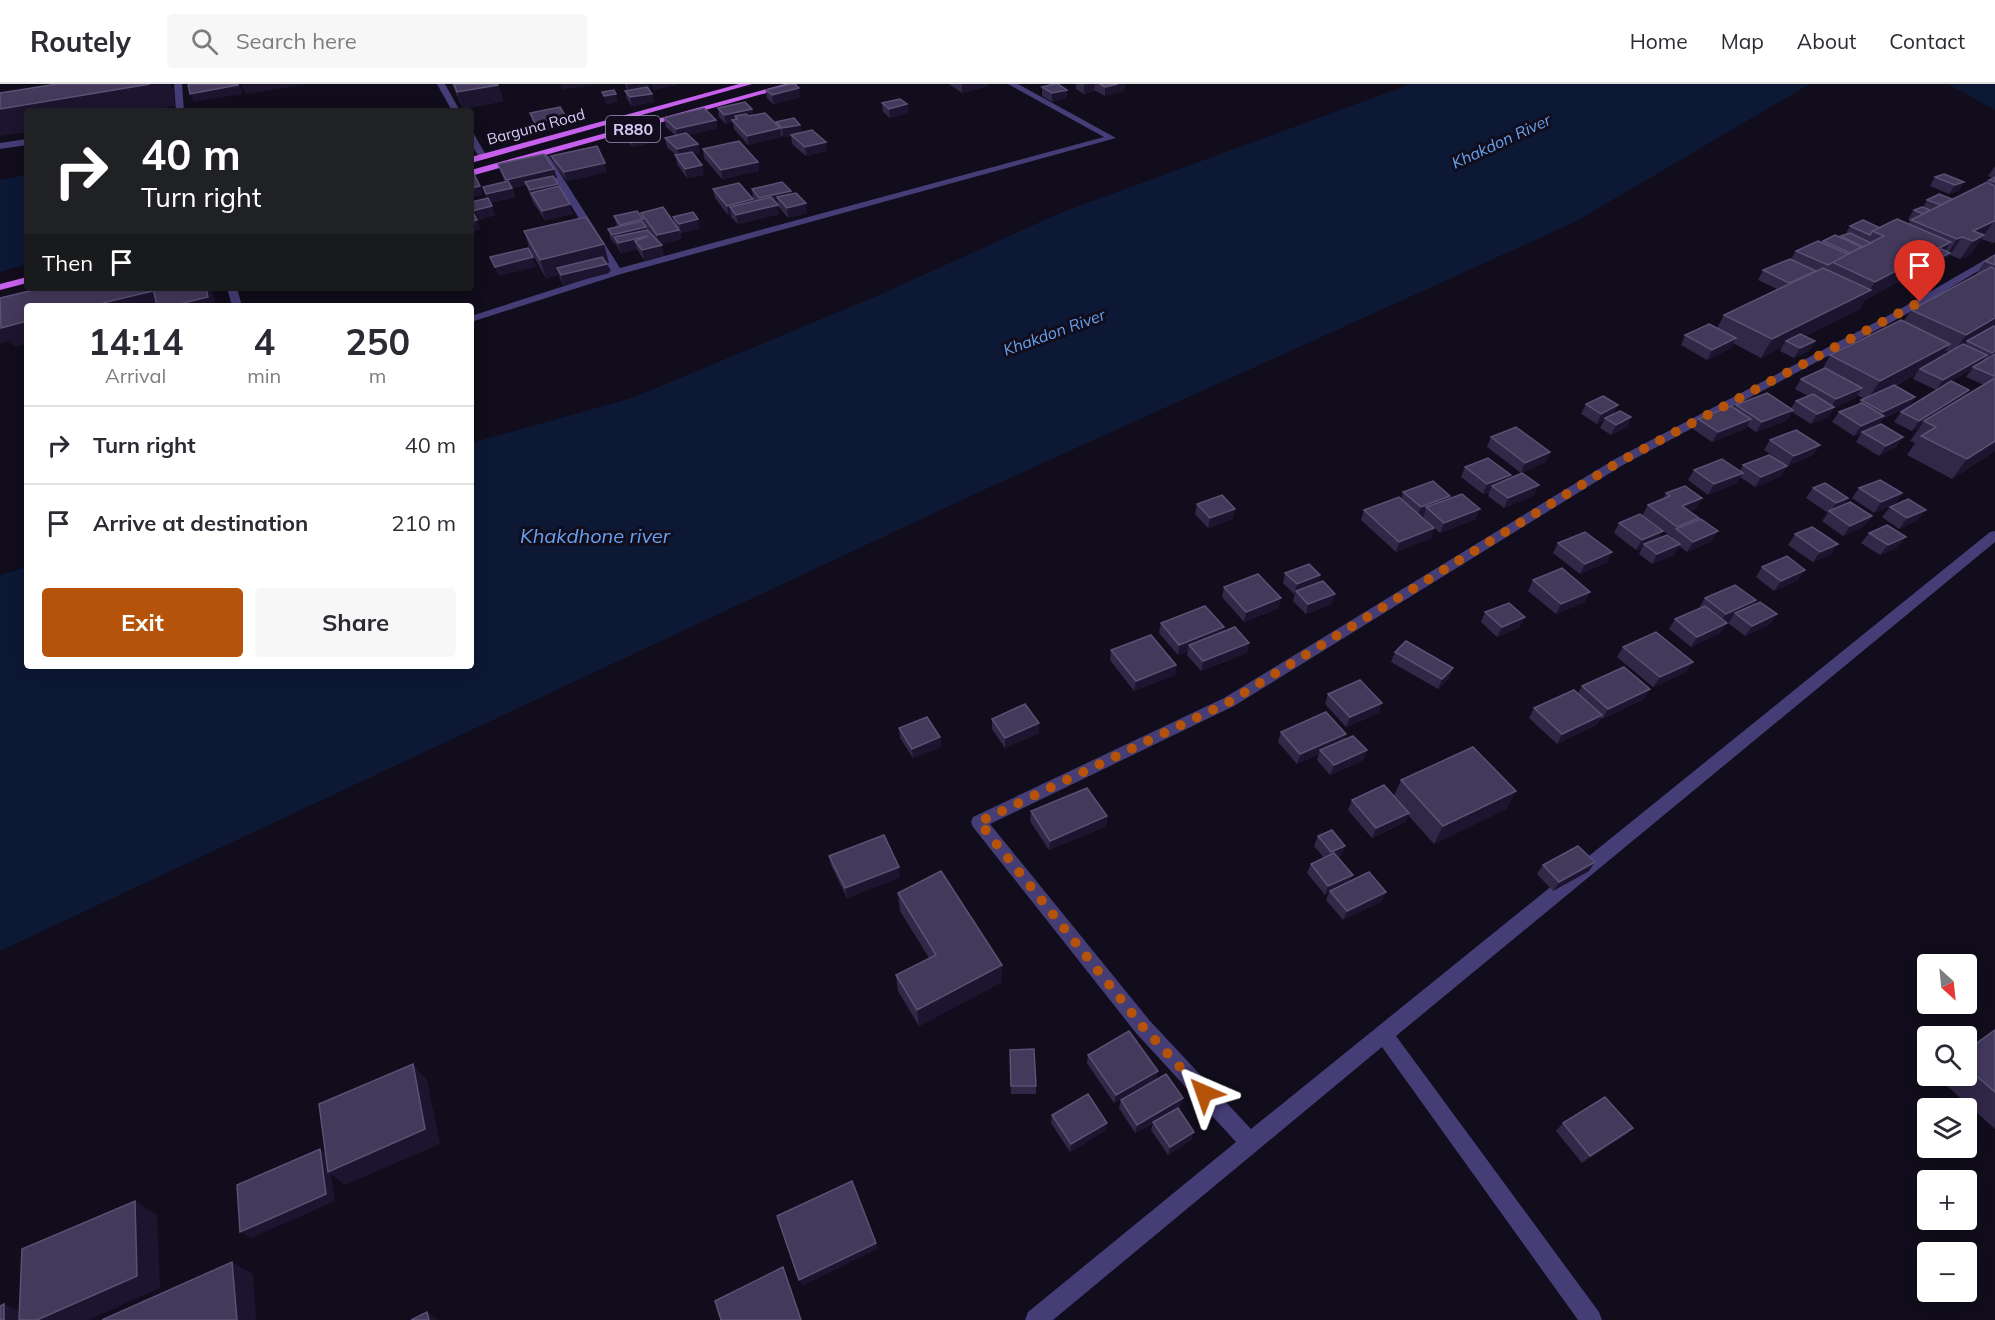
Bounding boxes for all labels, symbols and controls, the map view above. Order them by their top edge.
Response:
search box [167,14,587,68]
text: Routely [30,24,131,59]
icon: search [188,25,221,58]
text: Search here [236,27,357,55]
text: Home [1630,28,1688,54]
text: Map [1721,28,1764,54]
text: About [1797,28,1856,54]
text: Contact [1889,28,1965,54]
street label: Barguna Road [485,104,587,149]
water label: Khakdon River [1448,109,1555,173]
road number: R880 [606,116,660,142]
text: 40 m [141,128,241,181]
icon: right [42,132,120,210]
text: Turn right [141,180,261,214]
pin [1894,240,1945,302]
icon: arrive [105,246,138,279]
text: Then [42,249,93,277]
icon: arrive [1903,249,1936,282]
water label: Khakdon River [1000,304,1109,360]
text: 14:14 [88,319,183,364]
text: 4 [253,319,275,364]
text: 250 [345,319,410,364]
text: Arrival [105,363,166,388]
text: min [247,363,281,388]
text: m [369,363,386,388]
icon: right [42,429,75,462]
text: Turn right [93,431,196,459]
text: 40 m [405,431,456,459]
icon: arrive [42,507,75,540]
text: Arrive at destination [93,509,308,537]
text: 210 m [391,509,456,537]
water label: Khakdhone river [520,523,671,548]
button: Exit [42,588,243,657]
button: Share [255,588,456,657]
north arrow [1917,954,1977,1014]
map controls [1917,954,1977,1302]
button: search [1917,1026,1977,1086]
position arrow [1172,1061,1236,1125]
button: layers [1917,1098,1977,1158]
button: + [1917,1170,1977,1230]
button: − [1917,1242,1977,1302]

